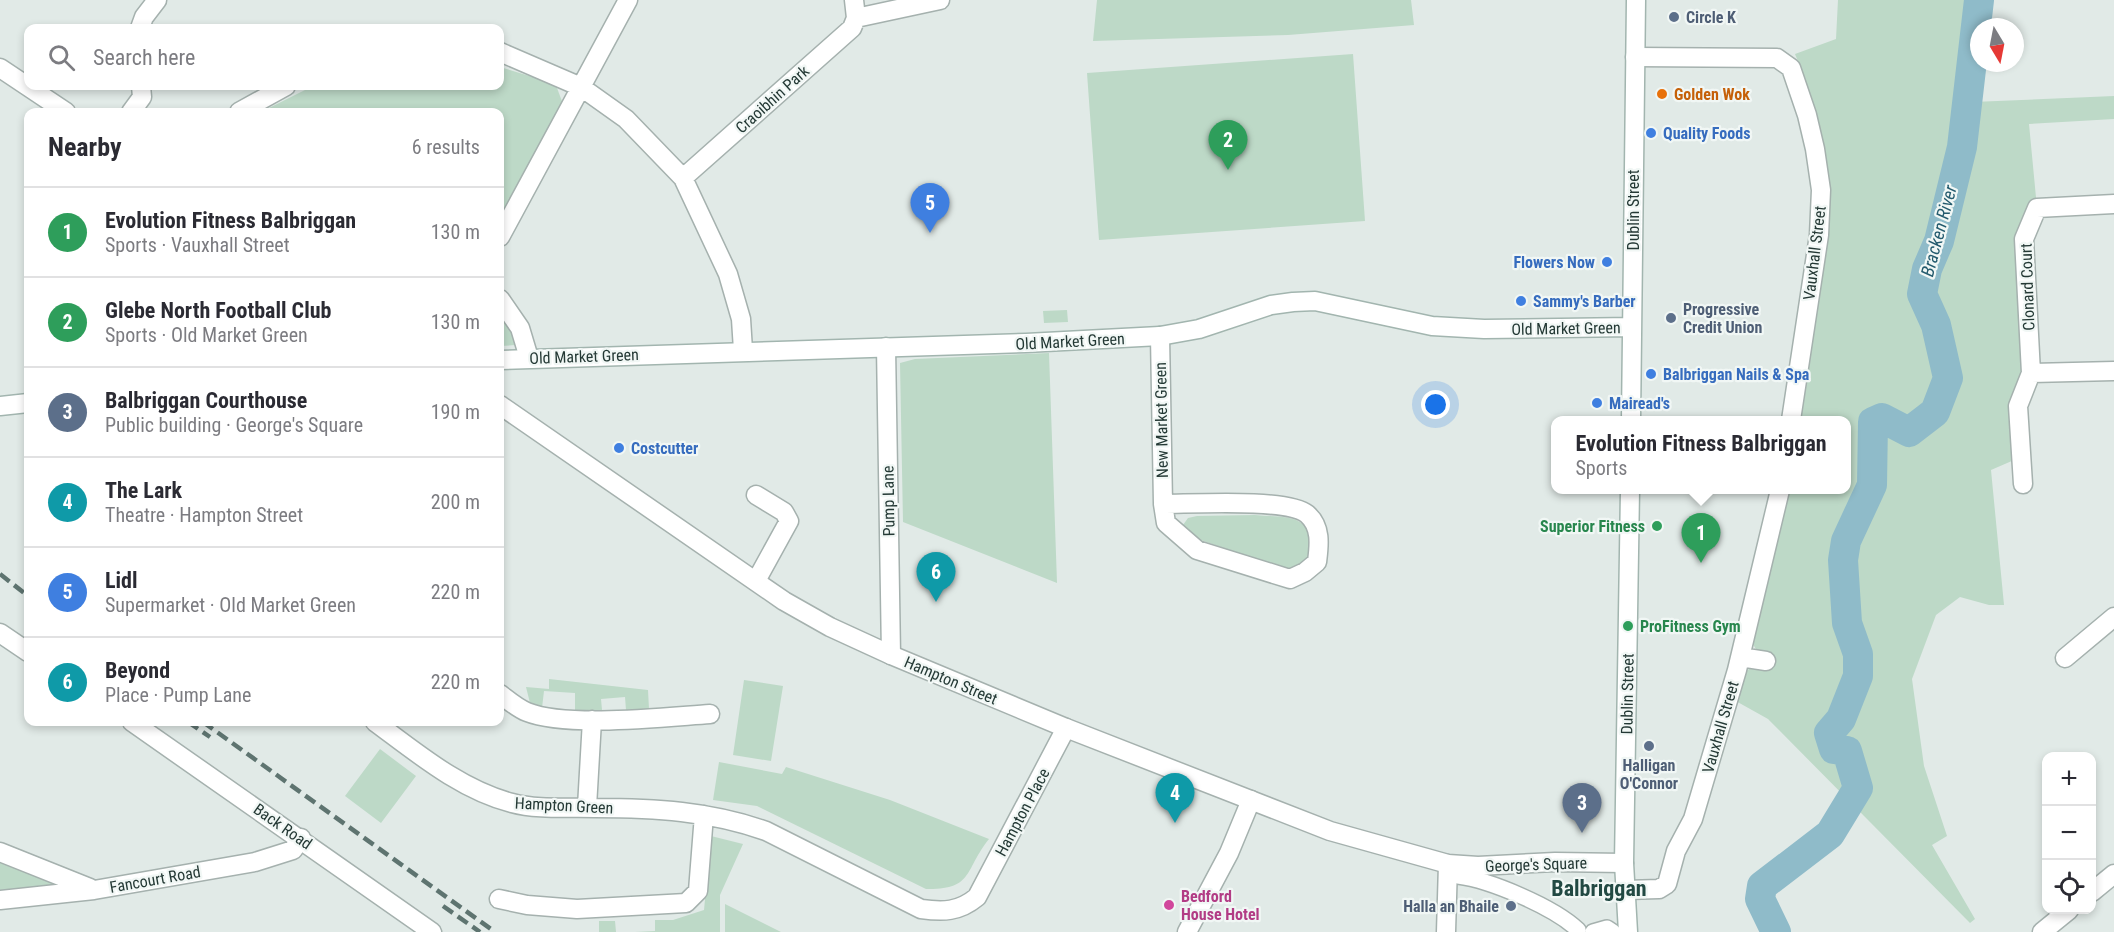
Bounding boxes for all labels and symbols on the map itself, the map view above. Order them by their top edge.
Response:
place label: Circle K [1686,8,1736,27]
marker: Circle K [1667,10,1681,24]
north arrow [1970,18,2024,72]
street label: Craoibhin Park [732,61,814,137]
place label: Golden Wok [1674,85,1750,104]
marker: Golden Wok [1655,87,1669,101]
pin: 2 [1208,120,1248,170]
place label: Quality Foods [1663,124,1750,143]
marker: Quality Foods [1644,126,1658,140]
street label: Dublin Street [1624,169,1643,251]
water label: Bracken River [1916,182,1961,279]
pin: 5 [910,184,950,233]
street label: Vauxhall Street [1799,205,1830,301]
street label: Clonard Court [2016,243,2039,331]
place label: Flowers Now [1513,253,1595,272]
marker: Flowers Now [1600,255,1614,269]
place label: Sammy's Barber [1533,292,1636,311]
marker: Sammy's Barber [1514,294,1528,308]
place label: Progressive Credit Union [1683,300,1762,337]
marker: Progressive Credit Union [1664,311,1678,325]
street label: Old Market Green [1511,318,1621,339]
street label: Old Market Green [1015,329,1125,354]
street label: Old Market Green [529,345,639,368]
street label: New Market Green [1151,362,1172,478]
place label: Balbriggan Nails & Spa [1663,365,1810,384]
marker: Balbriggan Nails & Spa [1644,367,1658,381]
your location [1421,390,1450,419]
place label: Mairead's [1609,394,1670,413]
marker: Mairead's [1590,396,1604,410]
place label: Costcutter [631,439,698,458]
marker: Costcutter [612,441,626,455]
street label: Pump Lane [878,465,899,537]
pin: 1 [1682,514,1720,563]
place label: Superior Fitness [1540,517,1645,536]
marker: Superior Fitness [1650,519,1664,533]
pin: 6 [916,552,956,602]
place label: ProFitness Gym [1640,617,1741,636]
marker: ProFitness Gym [1621,619,1635,633]
street label: Hampton Street [902,652,1000,709]
street label: Dublin Street [1617,653,1638,735]
street label: Vauxhall Street [1698,679,1743,775]
marker: Halligan O'Connor [1642,739,1656,753]
place label: Halligan O'Connor [1620,756,1678,793]
street label: Hampton Place [991,765,1054,859]
pin: 4 [1156,774,1194,823]
pin: 3 [1562,784,1602,833]
street label: Hampton Green [514,793,614,818]
street label: Back Road [250,799,316,853]
street label: George's Square [1485,853,1587,876]
street label: Fancourt Road [108,862,202,897]
district label: Balbriggan [1551,876,1647,901]
place label: Bedford House Hotel [1181,887,1260,924]
place label: Halla an Bhaile [1403,897,1499,916]
marker: Bedford House Hotel [1162,898,1176,912]
marker: Halla an Bhaile [1504,899,1518,913]

